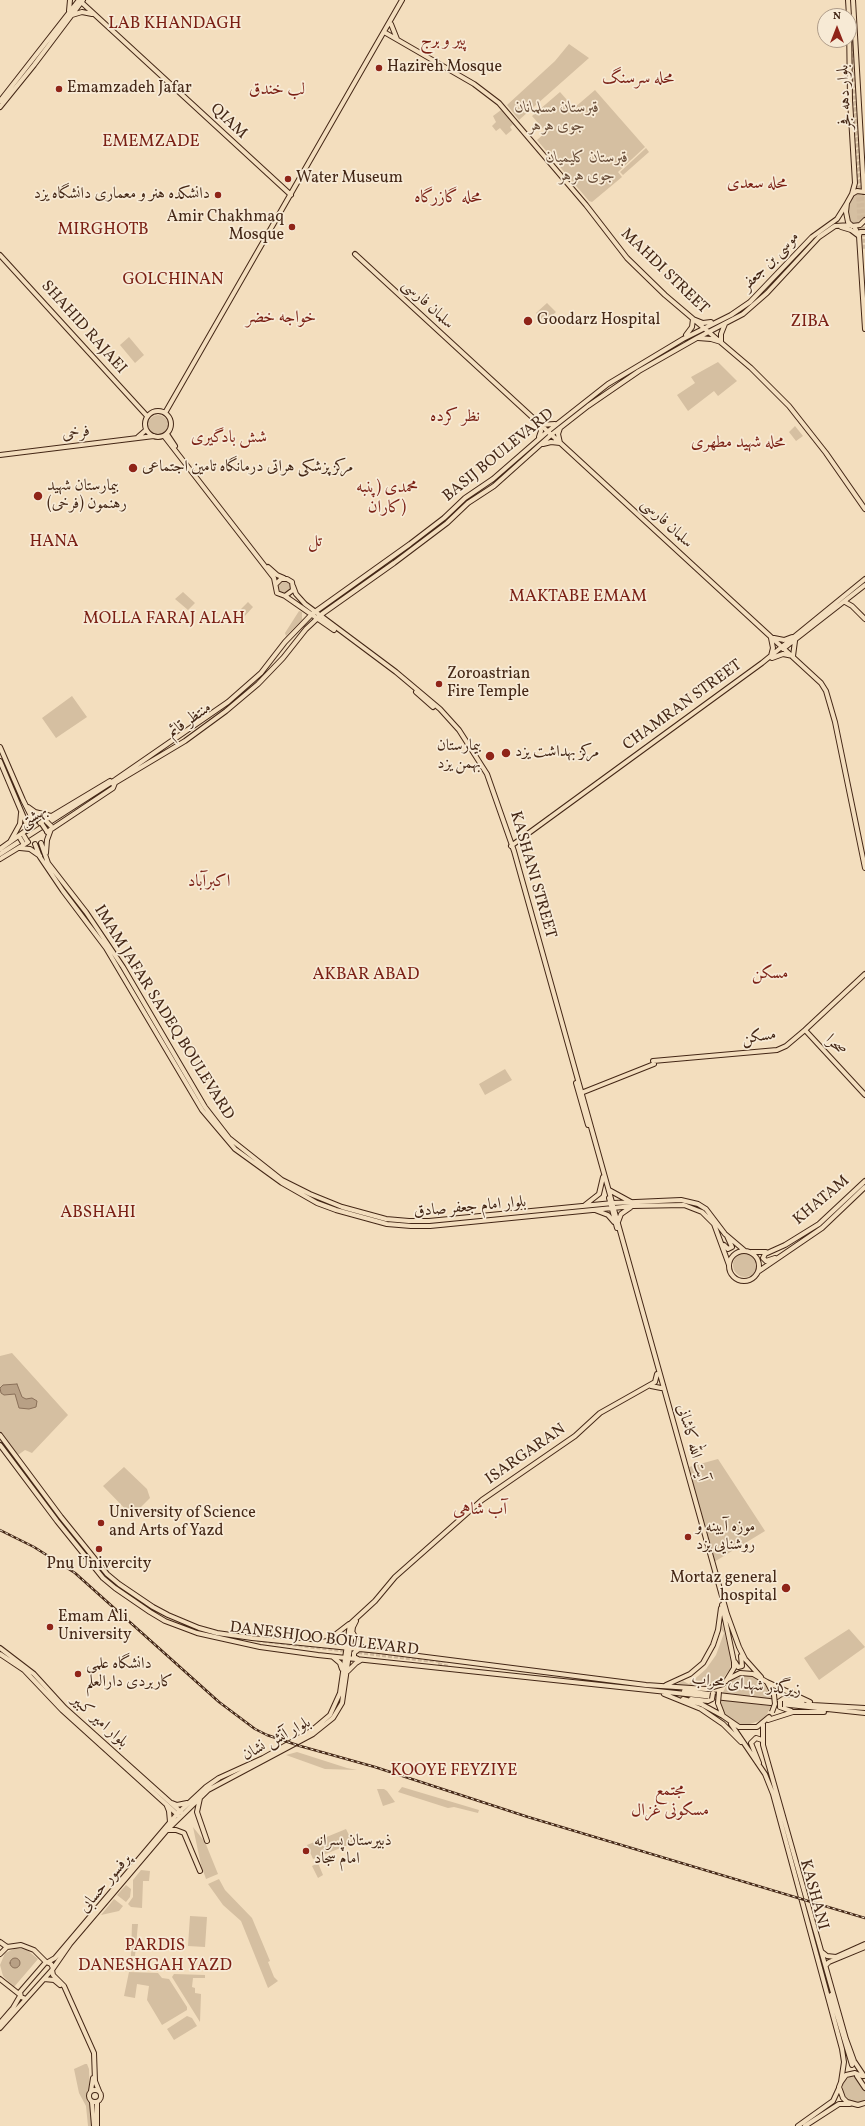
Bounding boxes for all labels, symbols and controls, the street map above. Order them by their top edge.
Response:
north arrow [817,8,857,48]
text: N [833,9,841,24]
district label: LAB KHANDAGH [102,15,248,35]
district label: پیر و برج [420,32,466,52]
place label: Hazireh Mosque [387,58,502,78]
marker: Hazireh Mosque [374,63,384,73]
street label: بلوار دهه فجر [835,64,857,130]
district label: محله سرسنگ [602,70,674,90]
place label: Emamzadeh Jafar [67,79,192,99]
district label: لب خندق [249,81,305,101]
marker: Emamzadeh Jafar [54,84,64,94]
park label: قبرستان مسلمانان جوی هرهر [515,99,599,137]
street label: QIAM [206,100,250,144]
district label: EMEMZADE [98,133,204,153]
park label: قبرستان کلیمیان جوی هرهر [546,149,628,187]
place label: Water Museum [296,169,403,189]
marker: Water Museum [283,174,293,184]
district label: محله سعدی [727,175,787,195]
place label: دانشکده هنر و معماری دانشگاه یزد [34,185,210,205]
district label: محله گازرگاه [414,189,482,209]
marker: دانشکده هنر و معماری دانشگاه یزد [213,190,223,200]
place label: Amir Chakhmaq Mosque [167,208,284,246]
district label: MIRGHOTB [53,221,153,241]
marker: Amir Chakhmaq Mosque [287,222,297,232]
street label: MAHDI STREET [616,225,712,319]
street label: موسی بن جعفر [738,228,804,296]
district label: GOLCHINAN [118,271,228,291]
street label: سلمان فارسی [397,276,457,334]
street label: SHAHID RAJAEI [36,277,130,379]
district label: خواجه خضر [246,309,316,329]
place label: Goodarz Hospital [537,311,660,331]
district label: ZIBA [789,313,831,333]
marker: Goodarz Hospital [522,315,534,327]
street label: BASIJ BOULEVARD [440,405,558,507]
district label: نظر کرده [430,408,480,428]
street label: فرخی [61,423,91,445]
district label: شش بادگیری [191,429,267,449]
district label: محله شهید مطهری [691,434,785,454]
place label: مرکز پزشکی هراتی درمانگاه تامین اجتماعی [142,458,353,478]
marker: مرکز پزشکی هراتی درمانگاه تامین اجتماعی [127,462,139,474]
place label: بیمارستان شهید رهنمون (فرخی) [47,477,127,515]
district label: محمدی (پنبه کاران) [356,479,418,519]
marker: بیمارستان شهید رهنمون (فرخی) [32,490,44,502]
street label: سلمان فارسی [636,495,696,553]
district label: HANA [27,533,81,553]
district label: تل [308,533,322,553]
district label: MAKTABE EMAM [503,588,653,608]
district label: MOLLA FARAJ ALAH [75,610,253,630]
street label: CHAMRAN STREET [620,656,746,756]
place label: Zoroastrian Fire Temple [447,665,530,703]
marker: Zoroastrian Fire Temple [434,679,444,689]
street label: منتظر قائم [164,699,216,743]
place label: بیمارستان بهمن یزد [437,737,481,775]
place label: مرکز بهداشت یزد [515,743,599,763]
marker: مرکز بهداشت یزد [500,747,512,759]
marker: بیمارستان بهمن یزد [484,750,496,762]
street label: بهشتی [17,802,51,834]
street label: KASHANI STREET [505,809,559,941]
district label: اکبرآباد [188,873,230,893]
street label: IMAM JAFAR SADEQ BOULEVARD [89,902,237,1124]
district label: مسکن [752,965,788,985]
district label: AKBAR ABAD [308,966,424,986]
street label: مسکن [740,1026,778,1050]
street label: صحرا [820,1031,850,1061]
street label: KHATAM [790,1172,854,1230]
street label: بلوار امام جعفر صادق [413,1194,527,1222]
district label: ABSHAHI [57,1204,139,1224]
street label: آیت الله کاشانی [671,1402,711,1484]
street label: ISARGARAN [482,1420,570,1490]
district label: آب شاهی [453,1501,507,1521]
place label: University of Science and Arts of Yazd [109,1504,256,1542]
marker: University of Science and Arts of Yazd [96,1518,106,1528]
place label: موزه آیینه و روشنایی یزد [696,1518,755,1556]
marker: موزه آیینه و روشنایی یزد [683,1532,693,1542]
marker: Pnu Univercity [94,1544,104,1554]
place label: Pnu Univercity [46,1555,152,1575]
place label: Mortaz general hospital [670,1569,777,1607]
marker: Mortaz general hospital [780,1582,792,1594]
place label: Emam Ali University [58,1608,132,1646]
street label: DANESHJOO BOULEVARD [228,1619,420,1661]
marker: Emam Ali University [45,1622,55,1632]
place label: دانشگاه علمی کاربردی دارالعلم [86,1655,173,1693]
marker: دانشگاه علمی کاربردی دارالعلم [73,1669,83,1679]
street label: زیرگذر شهدای محراب [690,1671,802,1701]
street label: بلوار امیر کبیر [67,1691,131,1753]
street label: بلوار آتش نشان [239,1714,315,1766]
district label: KOOYE FEYZIYE [384,1762,524,1782]
district label: مجتمع مسکونی غزال [631,1782,709,1822]
place label: ذبیرستان پسرانه امام سجاد [314,1832,392,1870]
marker: ذبیرستان پسرانه امام سجاد [301,1846,311,1856]
street label: پرفسور حسابی [76,1850,136,1918]
street label: KASHANI [794,1858,832,1932]
district label: PARDIS DANESHGAH YAZD [71,1937,239,1977]

